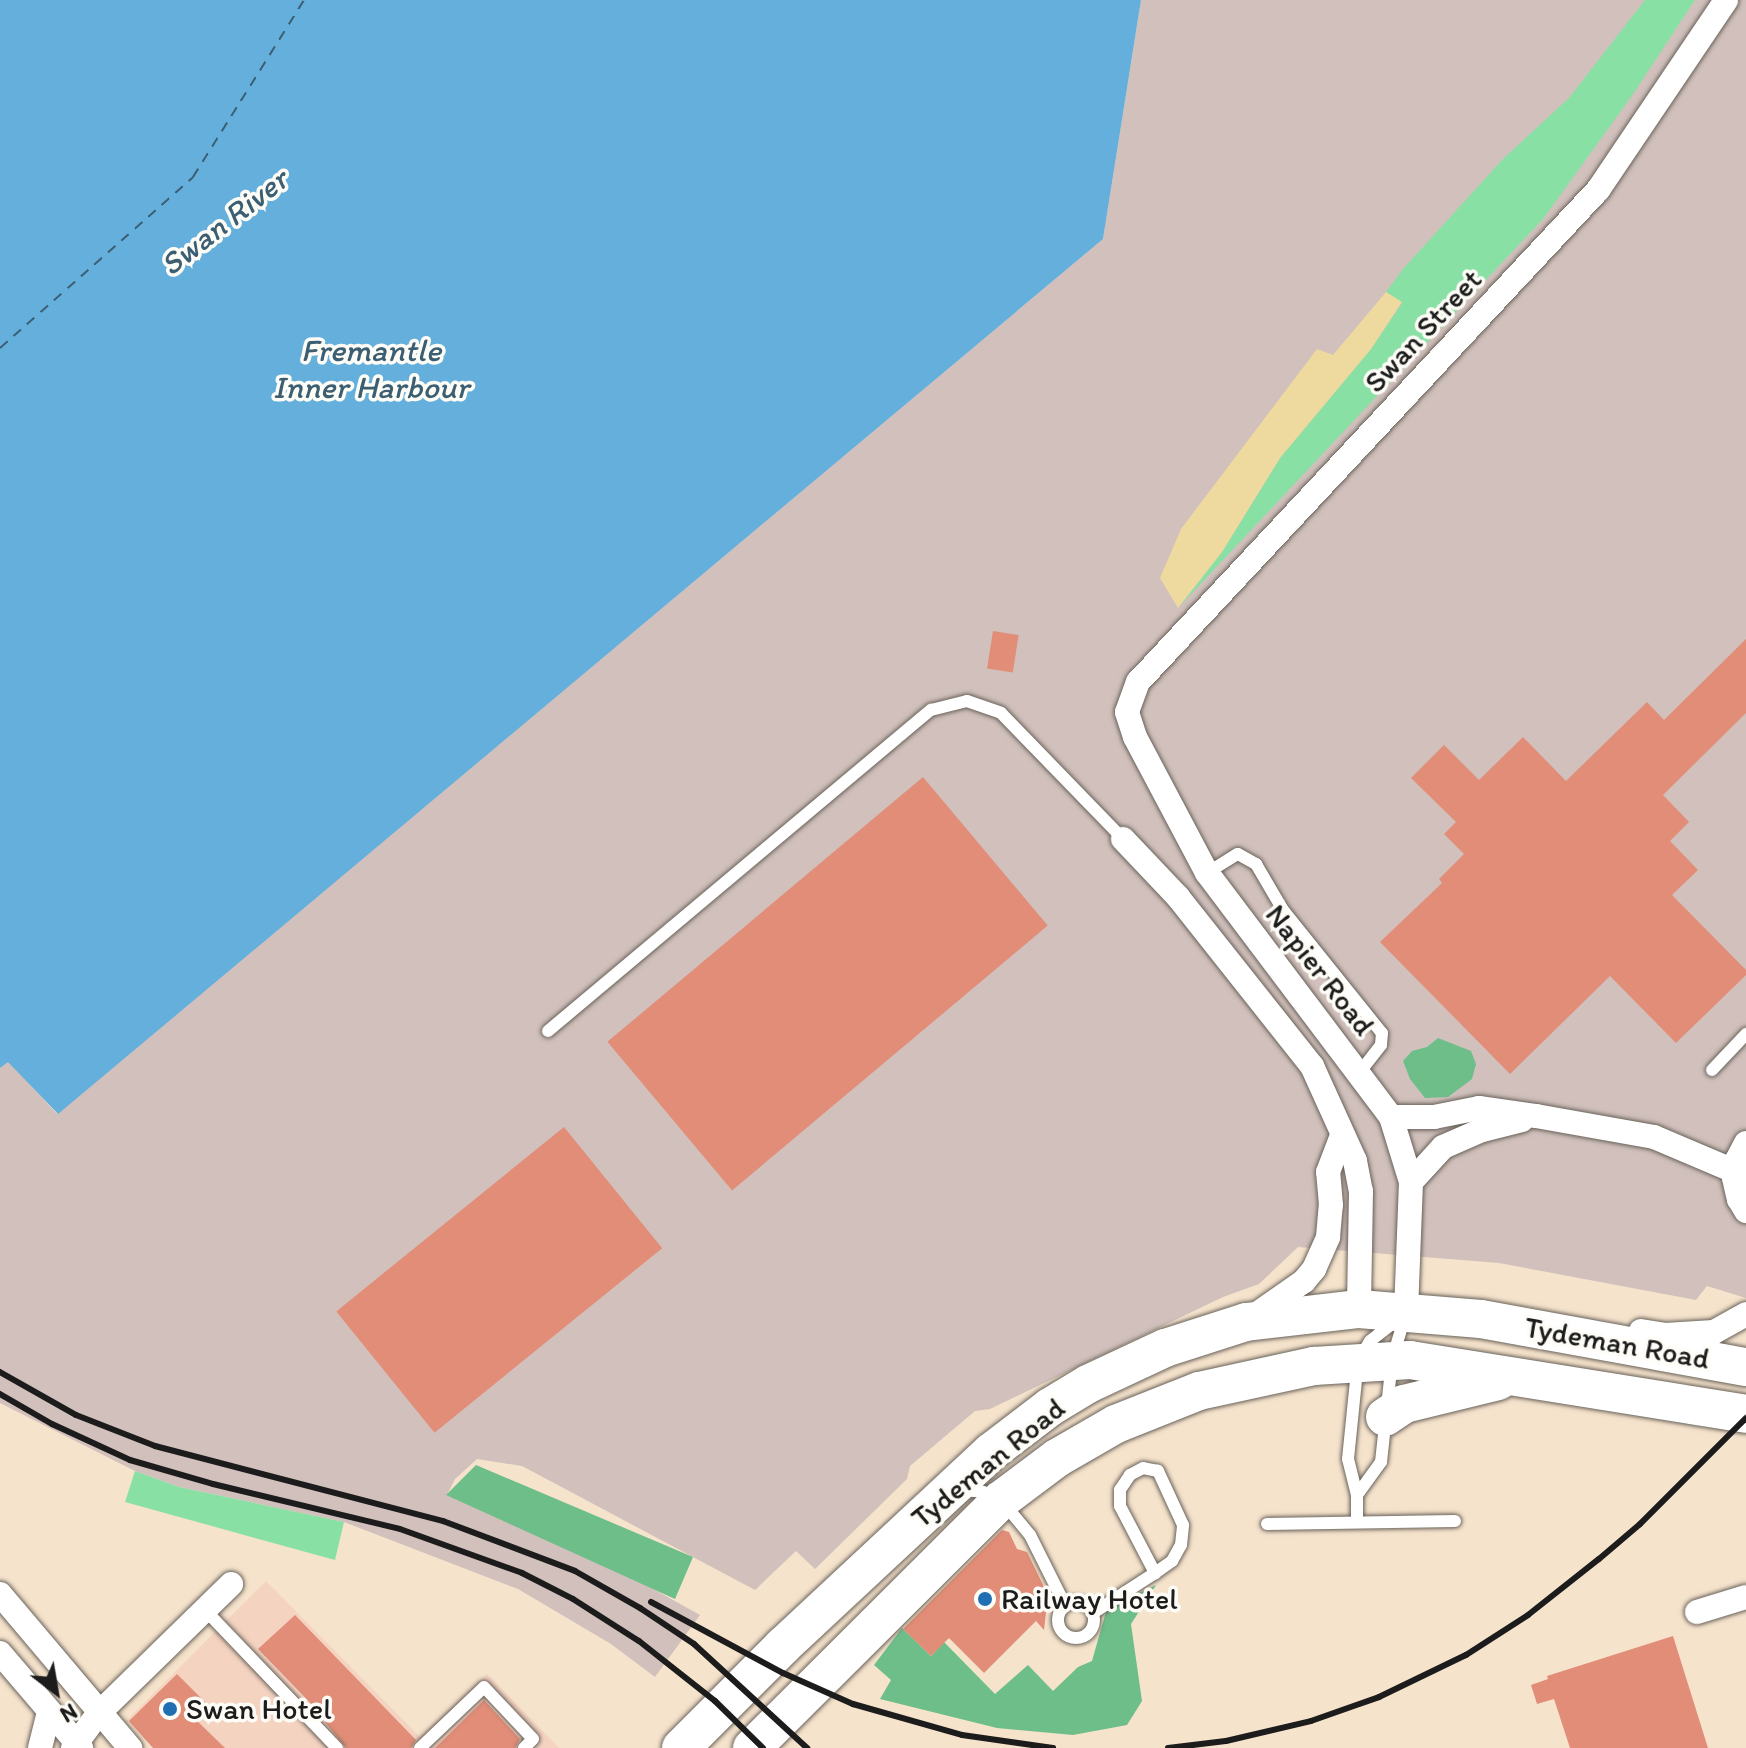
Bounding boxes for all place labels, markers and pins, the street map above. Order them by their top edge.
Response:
place label: Railway Hotel [1001,1581,1178,1617]
marker: Railway Hotel [976,1590,994,1608]
place label: Swan Hotel [186,1691,331,1727]
marker: Swan Hotel [161,1700,179,1718]

